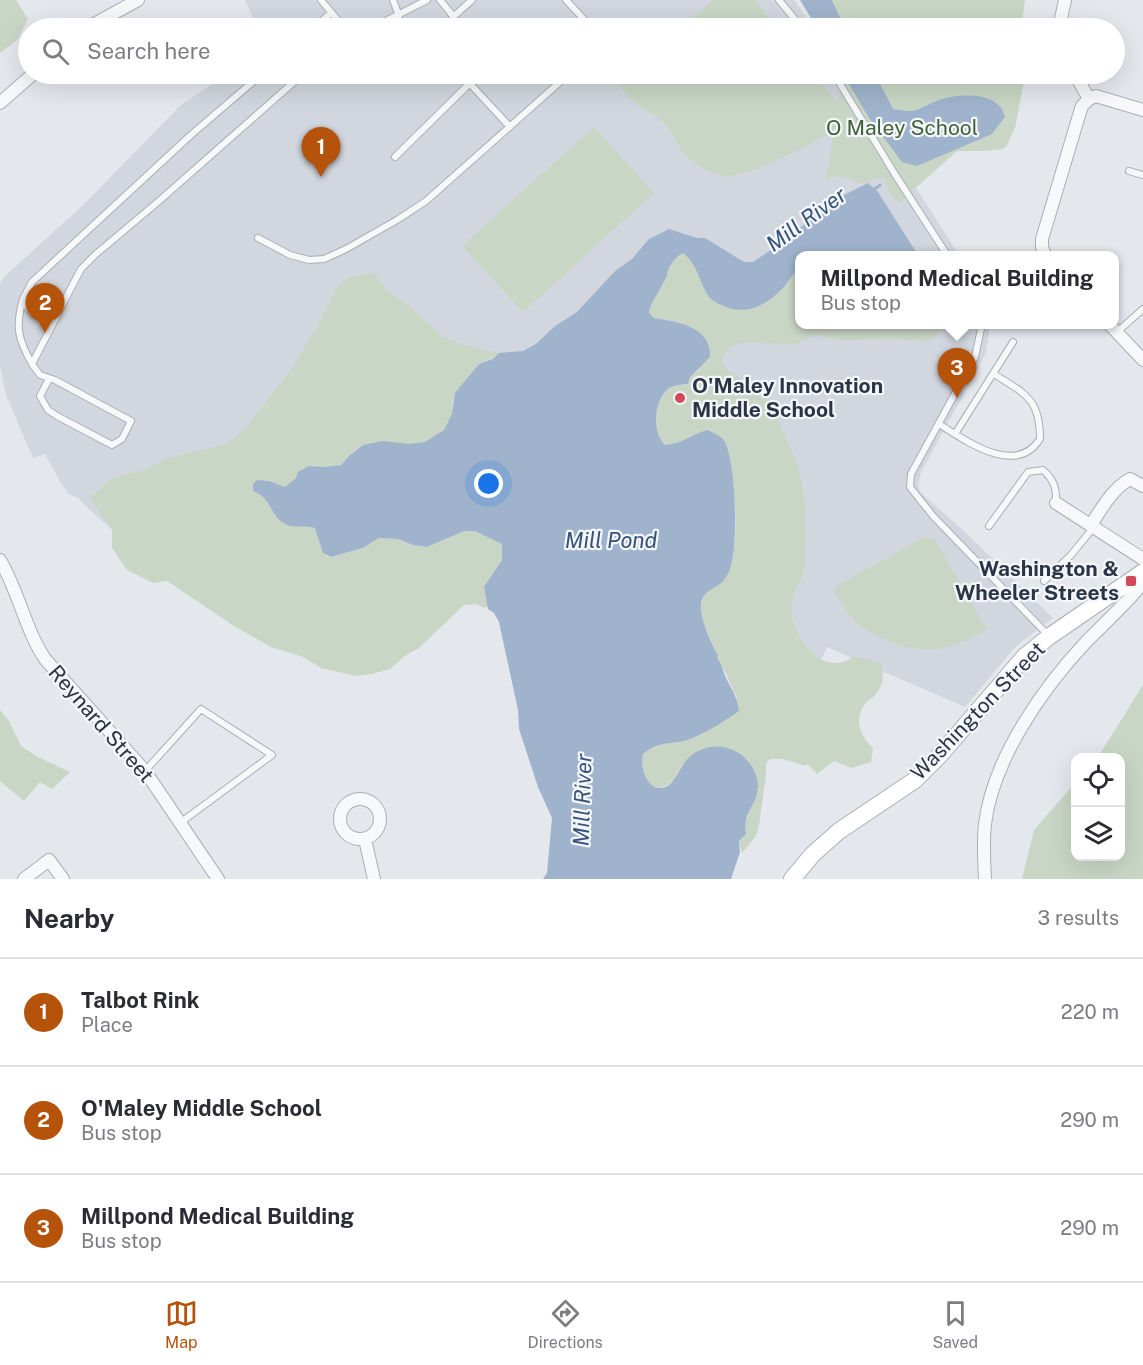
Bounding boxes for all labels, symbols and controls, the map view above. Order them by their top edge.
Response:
search box [18,18,1125,84]
icon: search [39,35,72,68]
text: Search here [87,38,211,64]
park label: O Maley School [826,115,978,140]
pin: 1 [302,128,340,177]
water label: Mill River [761,181,852,257]
popup [795,251,1119,329]
text: Millpond Medical Building [820,265,1094,291]
pin: 2 [26,284,64,333]
text: Bus stop [820,291,901,315]
pin: 3 [938,348,976,398]
place label: O'Maley Innovation Middle School [692,373,883,422]
marker: O'Maley Innovation Middle School [673,391,687,405]
your location [474,469,503,498]
water label: Mill Pond [565,527,658,553]
place label: Washington & Wheeler Streets [955,556,1119,605]
marker: Washington & Wheeler Streets [1124,574,1138,588]
street label: Washington Street [905,636,1050,785]
street label: Reynard Street [44,660,159,788]
water label: Mill River [567,753,597,847]
map controls [1071,753,1125,861]
button: locate [1071,753,1125,807]
button: layers [1071,807,1125,861]
text: Nearby [24,903,114,934]
text: 3 results [1038,906,1119,930]
text: Talbot Rink [81,987,200,1013]
text: 1 [39,1000,48,1024]
text: 220 m [1061,1000,1119,1024]
text: Place [81,1013,133,1037]
text: O'Maley Middle School [81,1095,322,1121]
text: 2 [37,1108,50,1132]
text: 290 m [1060,1108,1119,1132]
text: Bus stop [81,1121,162,1145]
text: Millpond Medical Building [81,1203,354,1229]
text: 3 [37,1216,50,1240]
text: 290 m [1060,1216,1119,1240]
text: Bus stop [81,1229,162,1253]
tab: Map [165,1297,198,1352]
tab: Directions [528,1297,603,1352]
tab: Saved [932,1297,978,1352]

